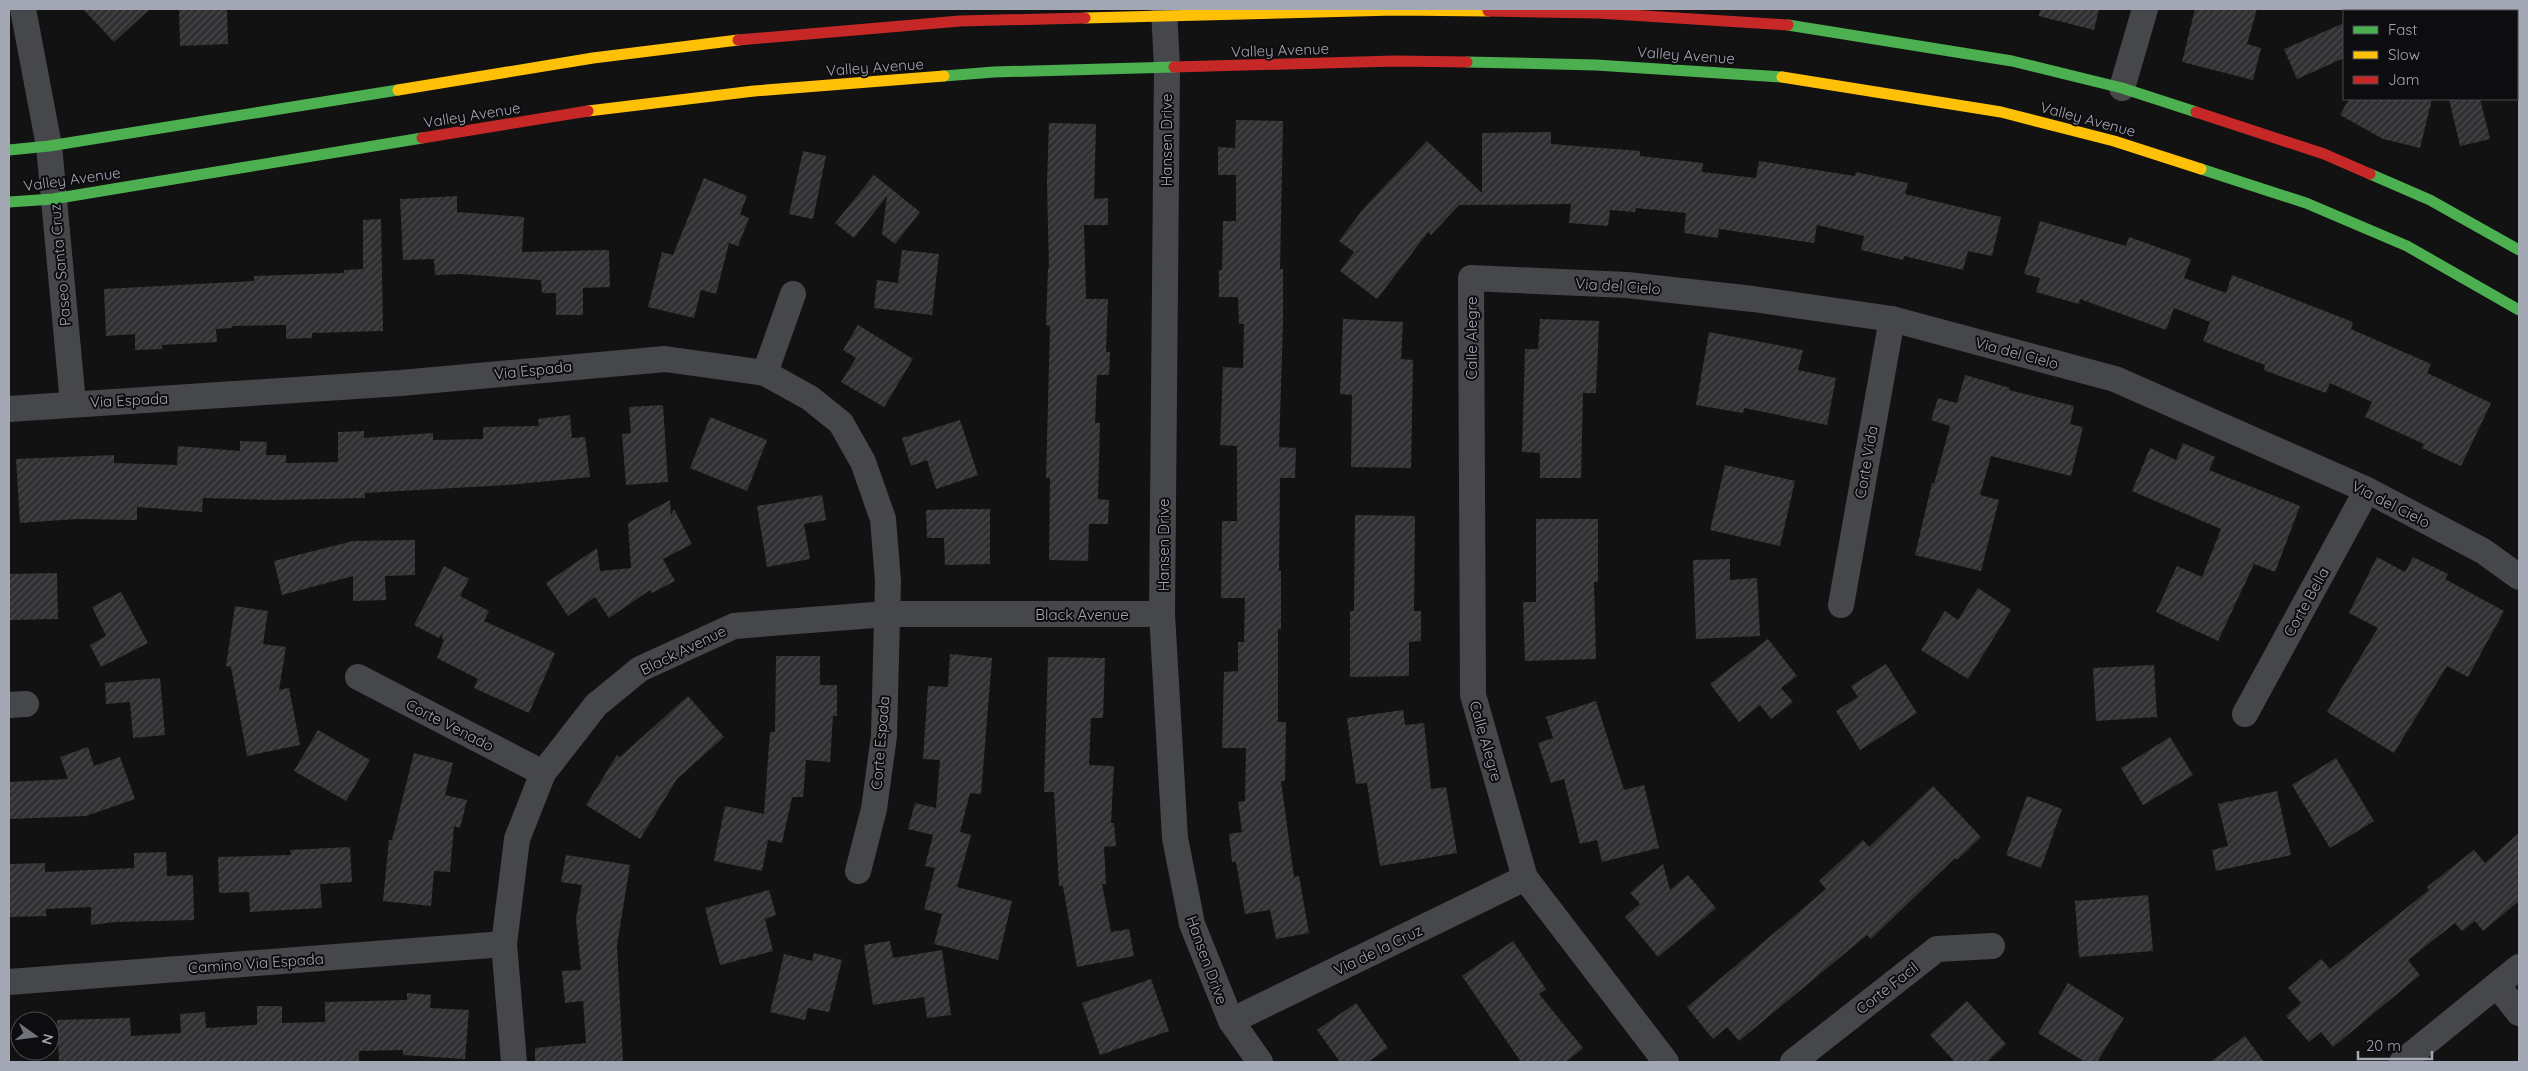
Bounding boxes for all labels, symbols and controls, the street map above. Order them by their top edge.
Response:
legend [2343,10,2518,100]
text: Fast [2388,20,2417,39]
street label: Valley Avenue [1231,39,1329,61]
street label: Valley Avenue [1636,42,1736,68]
text: Slow [2388,45,2420,64]
street label: Valley Avenue [825,54,925,80]
text: Jam [2388,70,2419,89]
street label: Hansen Drive [1157,94,1176,186]
street label: Valley Avenue [2038,97,2138,141]
street label: Valley Avenue [422,98,522,132]
street label: Valley Avenue [22,163,122,195]
street label: Paseo Santa Cruz [45,203,75,327]
street label: Via del Cielo [1575,274,1661,298]
street label: Calle Alegre [1462,297,1481,379]
street label: Via del Cielo [1973,333,2061,373]
street label: Via Espada [493,356,573,384]
street label: Via Espada [89,388,169,412]
street label: Corte Vida [1850,424,1882,500]
street label: Via del Cielo [2349,476,2433,532]
street label: Hansen Drive [1154,499,1173,591]
street label: Corte Bella [2279,564,2333,640]
street label: Black Avenue [1035,605,1129,624]
street label: Black Avenue [637,621,729,679]
street label: Corte Venado [403,695,497,755]
street label: Corte Espada [866,695,894,791]
street label: Calle Alegre [1465,699,1507,783]
street label: Hansen Drive [1182,913,1232,1007]
street label: Via de la Cruz [1331,920,1425,980]
street label: Camino Via Espada [188,949,324,977]
street label: Corte Facil [1852,958,1922,1018]
north arrow [10,1011,60,1061]
scale bar [2358,1028,2432,1060]
text: N [38,1032,58,1046]
text: 20 m [2366,1036,2401,1055]

